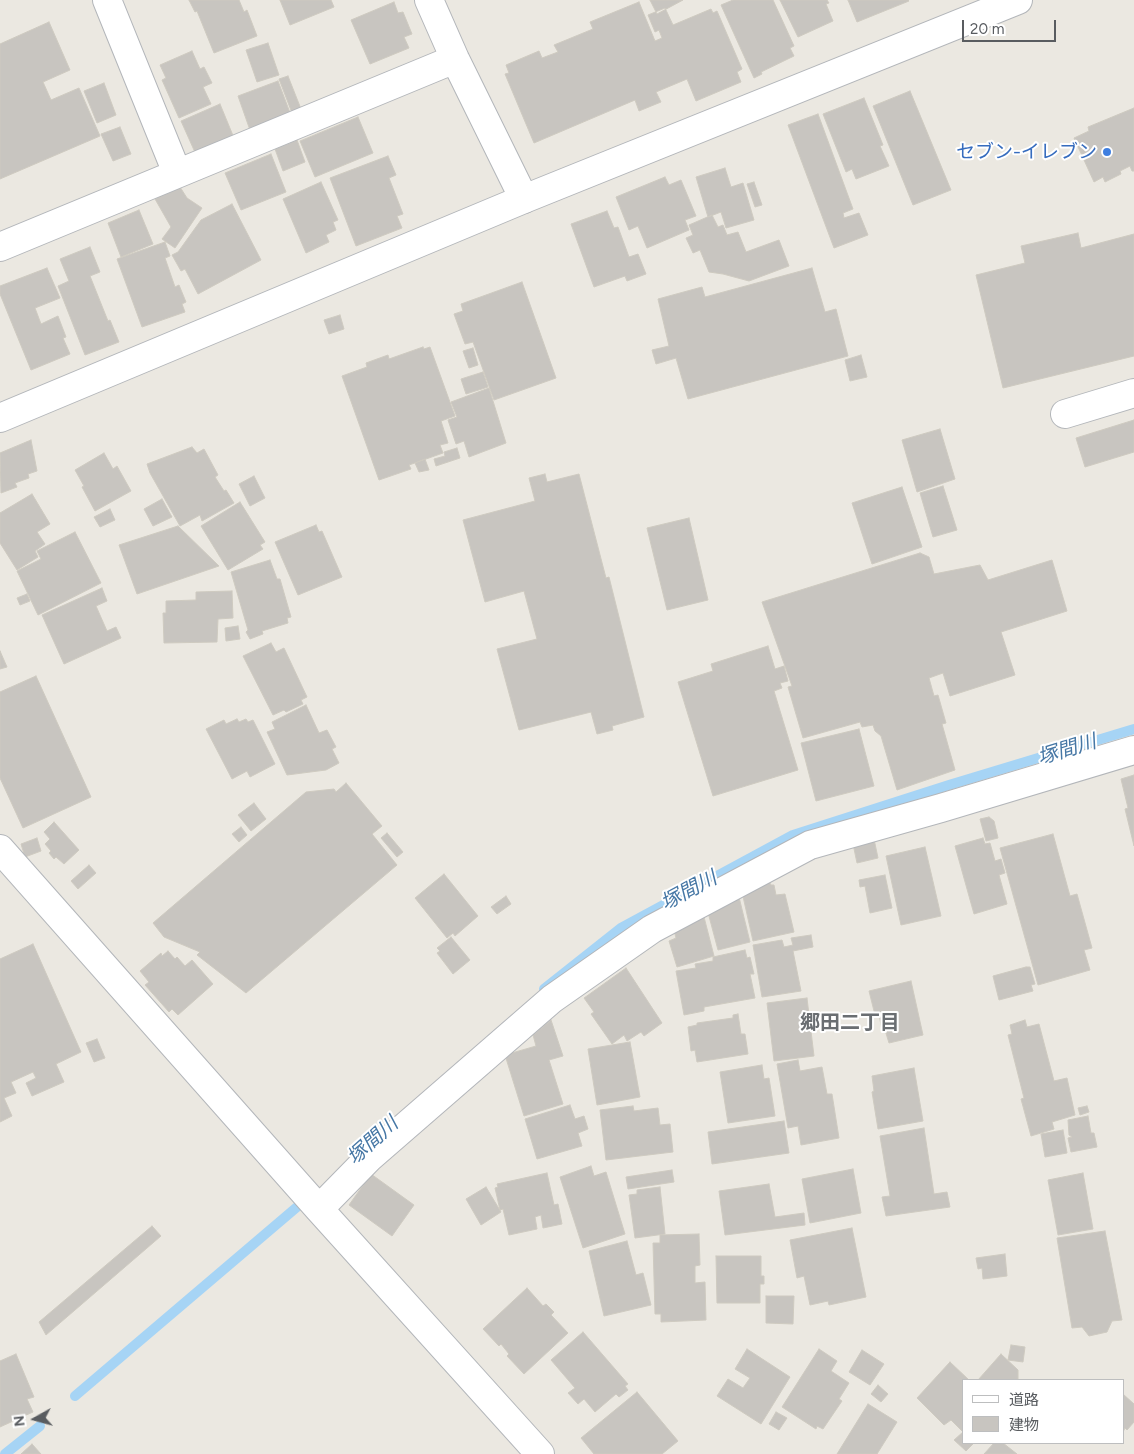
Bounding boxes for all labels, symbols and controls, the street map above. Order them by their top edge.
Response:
scale bar [964,10,1058,42]
text: 20 m [970,20,1004,38]
place label: セブン-イレブン [956,141,1097,163]
marker: セブン-イレブン [1101,146,1113,158]
water label: 塚間川 [1035,730,1099,770]
water label: 塚間川 [657,866,721,916]
district label: 郷田二丁目 [800,1011,900,1035]
water label: 塚間川 [343,1112,403,1170]
legend [962,1379,1124,1444]
text: 道路 [1009,1391,1039,1409]
north arrow [10,1394,60,1444]
text: N [11,1414,29,1427]
text: 建物 [1009,1416,1039,1434]

